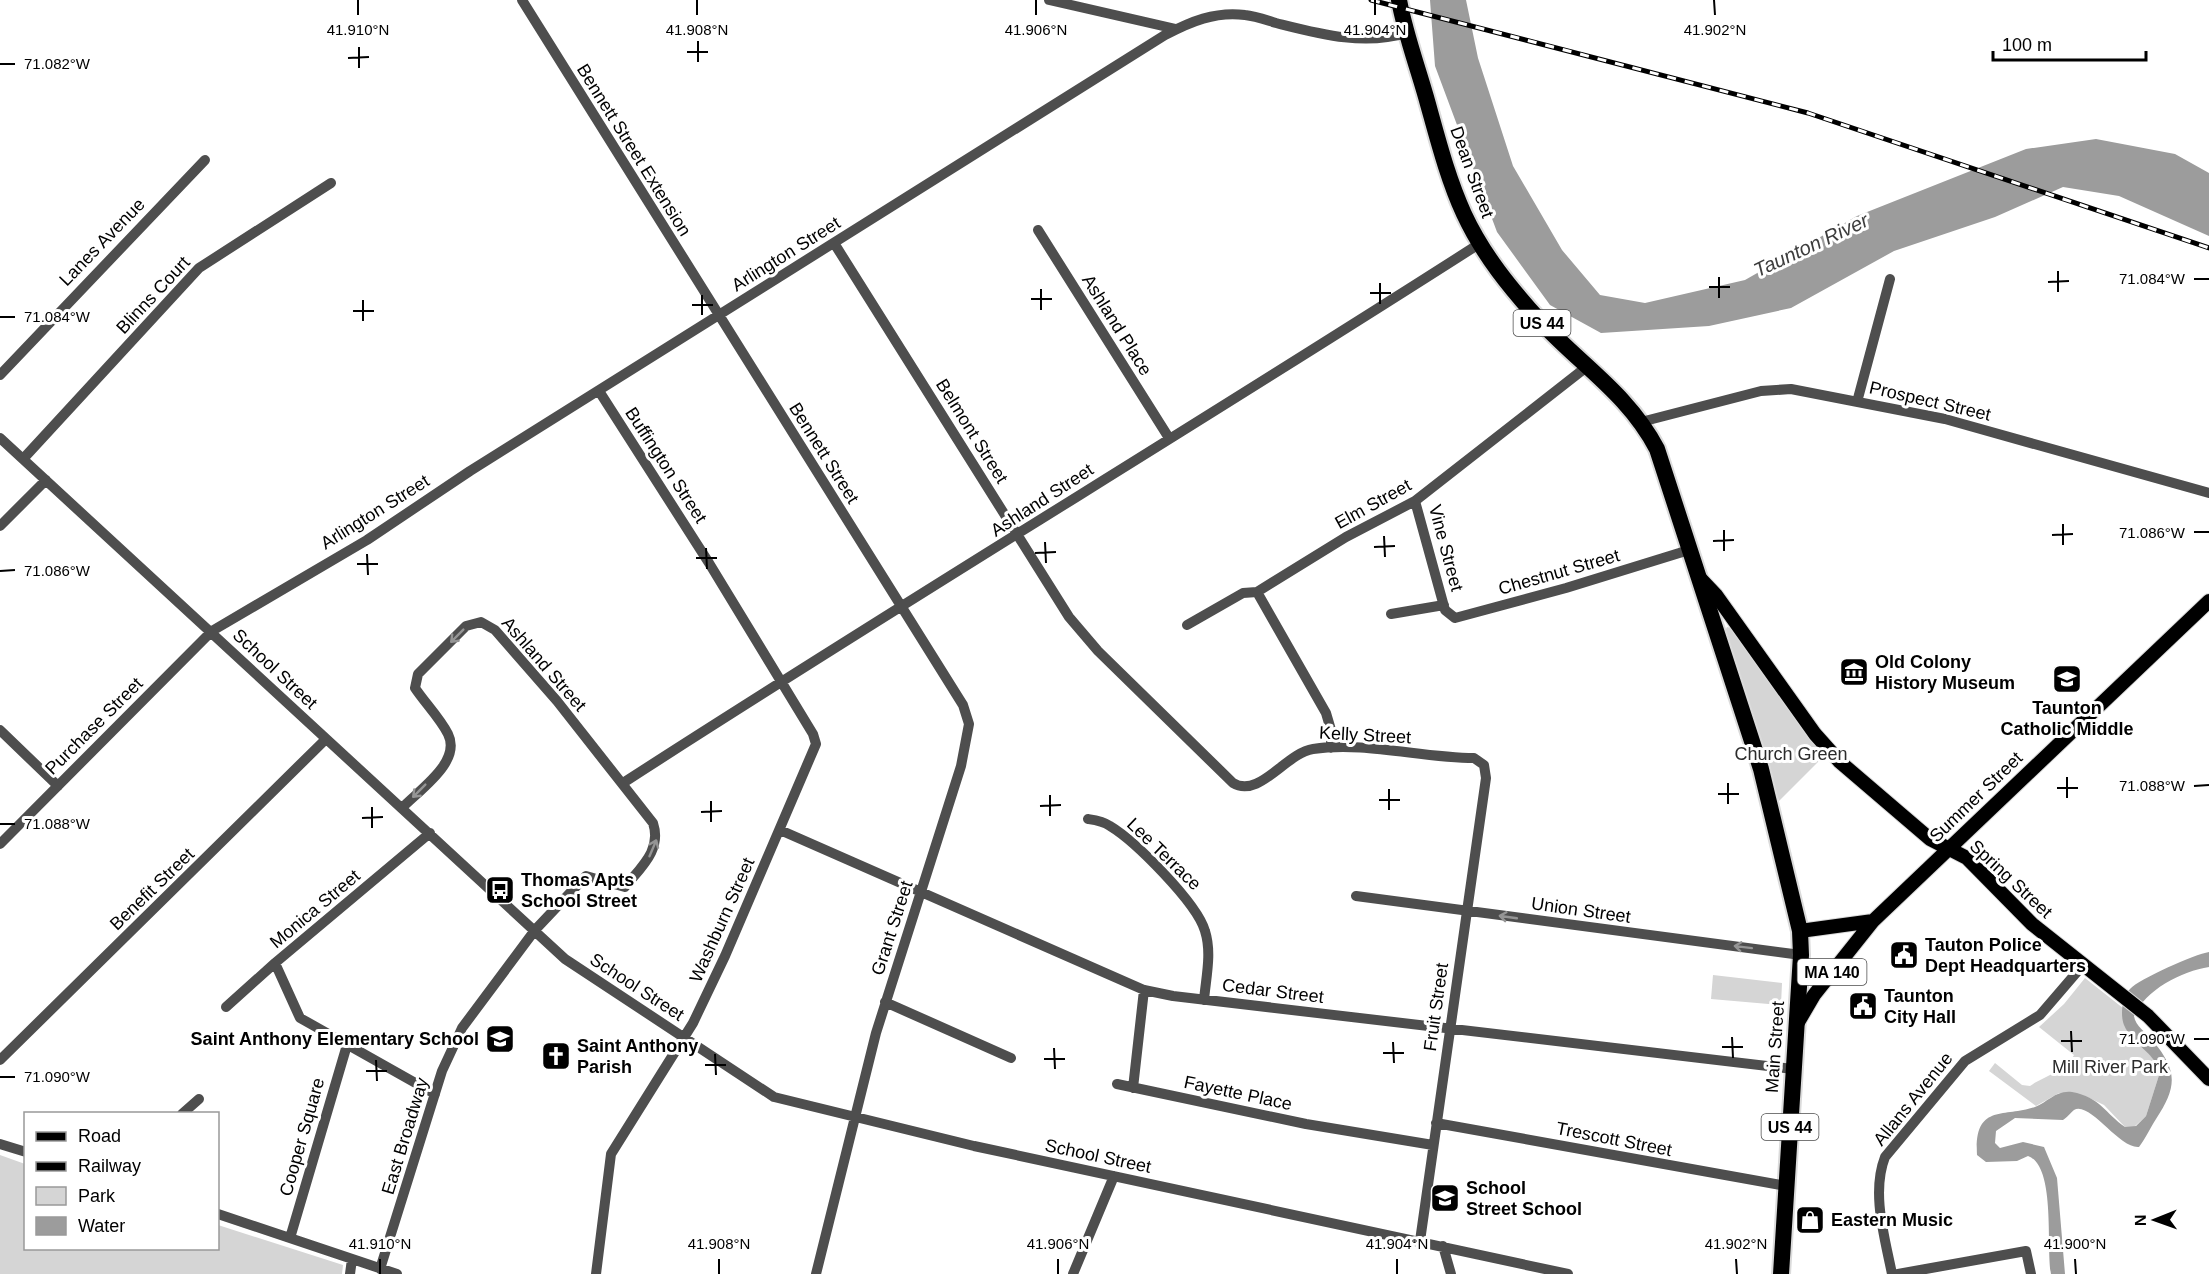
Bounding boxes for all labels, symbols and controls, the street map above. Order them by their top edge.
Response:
text: 41.910°N [327,21,389,38]
text: 41.908°N [666,21,728,38]
text: 41.906°N [1005,21,1067,38]
text: 41.904°N [1344,21,1406,38]
text: 41.902°N [1684,21,1746,38]
scale bar [1993,24,2146,62]
text: 100 m [2002,35,2052,55]
text: 71.082°W [24,55,91,72]
street label: Bennett Street Extension [573,60,695,240]
street label: Dean Street [1446,123,1498,221]
street label: Lanes Avenue [55,194,149,290]
water label: Taunton River [1750,208,1873,281]
street label: Arlington Street [728,213,844,295]
street label: Blinns Court [112,252,194,338]
text: 71.084°W [2119,270,2186,287]
street label: Ashland Place [1078,271,1156,379]
text: 71.084°W [24,308,91,325]
road number: US 44 [1514,310,1570,336]
street label: Belmont Street [932,375,1012,487]
street label: Prospect Street [1867,377,1993,425]
street label: Bennett Street [785,399,863,507]
street label: Buffington Street [621,403,711,527]
street label: Ashland Street [987,459,1097,541]
street label: Arlington Street [317,471,433,553]
street label: Elm Street [1331,475,1415,533]
street label: Vine Street [1425,503,1467,593]
text: 71.086°W [2119,524,2186,541]
street label: Chestnut Street [1496,545,1622,599]
text: 71.086°W [24,562,91,579]
street label: Ashland Street [498,613,590,715]
street label: School Street [229,625,321,713]
one-way arrow [449,628,464,643]
place label: Old Colony History Museum [1875,652,2015,693]
museum icon: Old Colony History Museum [1838,656,1870,688]
school or university icon: Taunton Catholic Middle [2051,663,2083,695]
street label: Purchase Street [41,673,147,779]
place label: Taunton Catholic Middle [2000,698,2134,739]
street label: Kelly Street [1319,723,1411,747]
park label: Church Green [1734,744,1848,764]
street label: Summer Street [1926,748,2026,846]
text: 71.088°W [2119,777,2186,794]
one-way arrow [412,783,427,798]
street label: Lee Terrace [1123,814,1205,894]
text: 71.088°W [24,815,91,832]
street label: Spring Street [1966,836,2056,922]
one-way arrow [648,839,659,857]
street label: Benefit Street [106,844,198,934]
street label: Washburn Street [686,855,758,985]
street label: Monica Street [266,866,364,952]
place label: Thomas Apts School Street [521,870,637,911]
bus stop icon: Thomas Apts School Street [484,874,516,906]
street label: Grant Street [867,878,917,978]
street label: Union Street [1530,893,1632,927]
one-way arrow [1499,911,1519,922]
place label: Tauton Police Dept Headquarters [1925,935,2086,976]
public building icon: Tauton Police Dept Headquarters [1888,939,1920,971]
one-way arrow [1734,942,1754,953]
street label: School Street [586,949,688,1025]
road number: MA 140 [1798,959,1866,985]
street label: Fruit Street [1420,962,1452,1052]
street label: Cedar Street [1221,975,1325,1007]
place label: Taunton City Hall [1884,986,1956,1027]
public building icon: Taunton City Hall [1847,990,1879,1022]
street label: Main Street [1762,1000,1788,1094]
school or university icon: Saint Anthony Elementary School [484,1023,516,1055]
place label: Saint Anthony Elementary School [191,1029,479,1049]
text: 71.090°W [2119,1030,2186,1047]
place label: Saint Anthony Parish [577,1036,698,1077]
church icon: Saint Anthony Parish [540,1040,572,1072]
street label: Allans Avenue [1869,1049,1957,1149]
park label: Mill River Park [2052,1057,2169,1077]
text: 71.090°W [24,1068,91,1085]
street label: Fayette Place [1182,1072,1294,1114]
street label: East Broadway [378,1075,432,1197]
street label: Cooper Square [276,1076,328,1198]
legend [24,1112,219,1250]
road number: US 44 [1762,1114,1818,1140]
street label: Trescott Street [1554,1118,1674,1160]
text: Road [78,1126,121,1146]
street label: School Street [1043,1135,1153,1177]
text: Railway [78,1156,141,1176]
place label: School Street School [1466,1178,1582,1219]
school or university icon: School Street School [1429,1182,1461,1214]
text: Park [78,1186,116,1206]
north arrow [2125,1190,2185,1250]
shop icon: Eastern Music [1794,1204,1826,1236]
place label: Eastern Music [1831,1210,1953,1230]
text: N [2132,1214,2149,1226]
text: Water [78,1216,125,1236]
text: 41.910°N [349,1235,411,1252]
text: 41.908°N [688,1235,750,1252]
text: 41.906°N [1027,1235,1089,1252]
text: 41.904°N [1366,1235,1428,1252]
text: 41.902°N [1705,1235,1767,1252]
text: 41.900°N [2044,1235,2106,1252]

